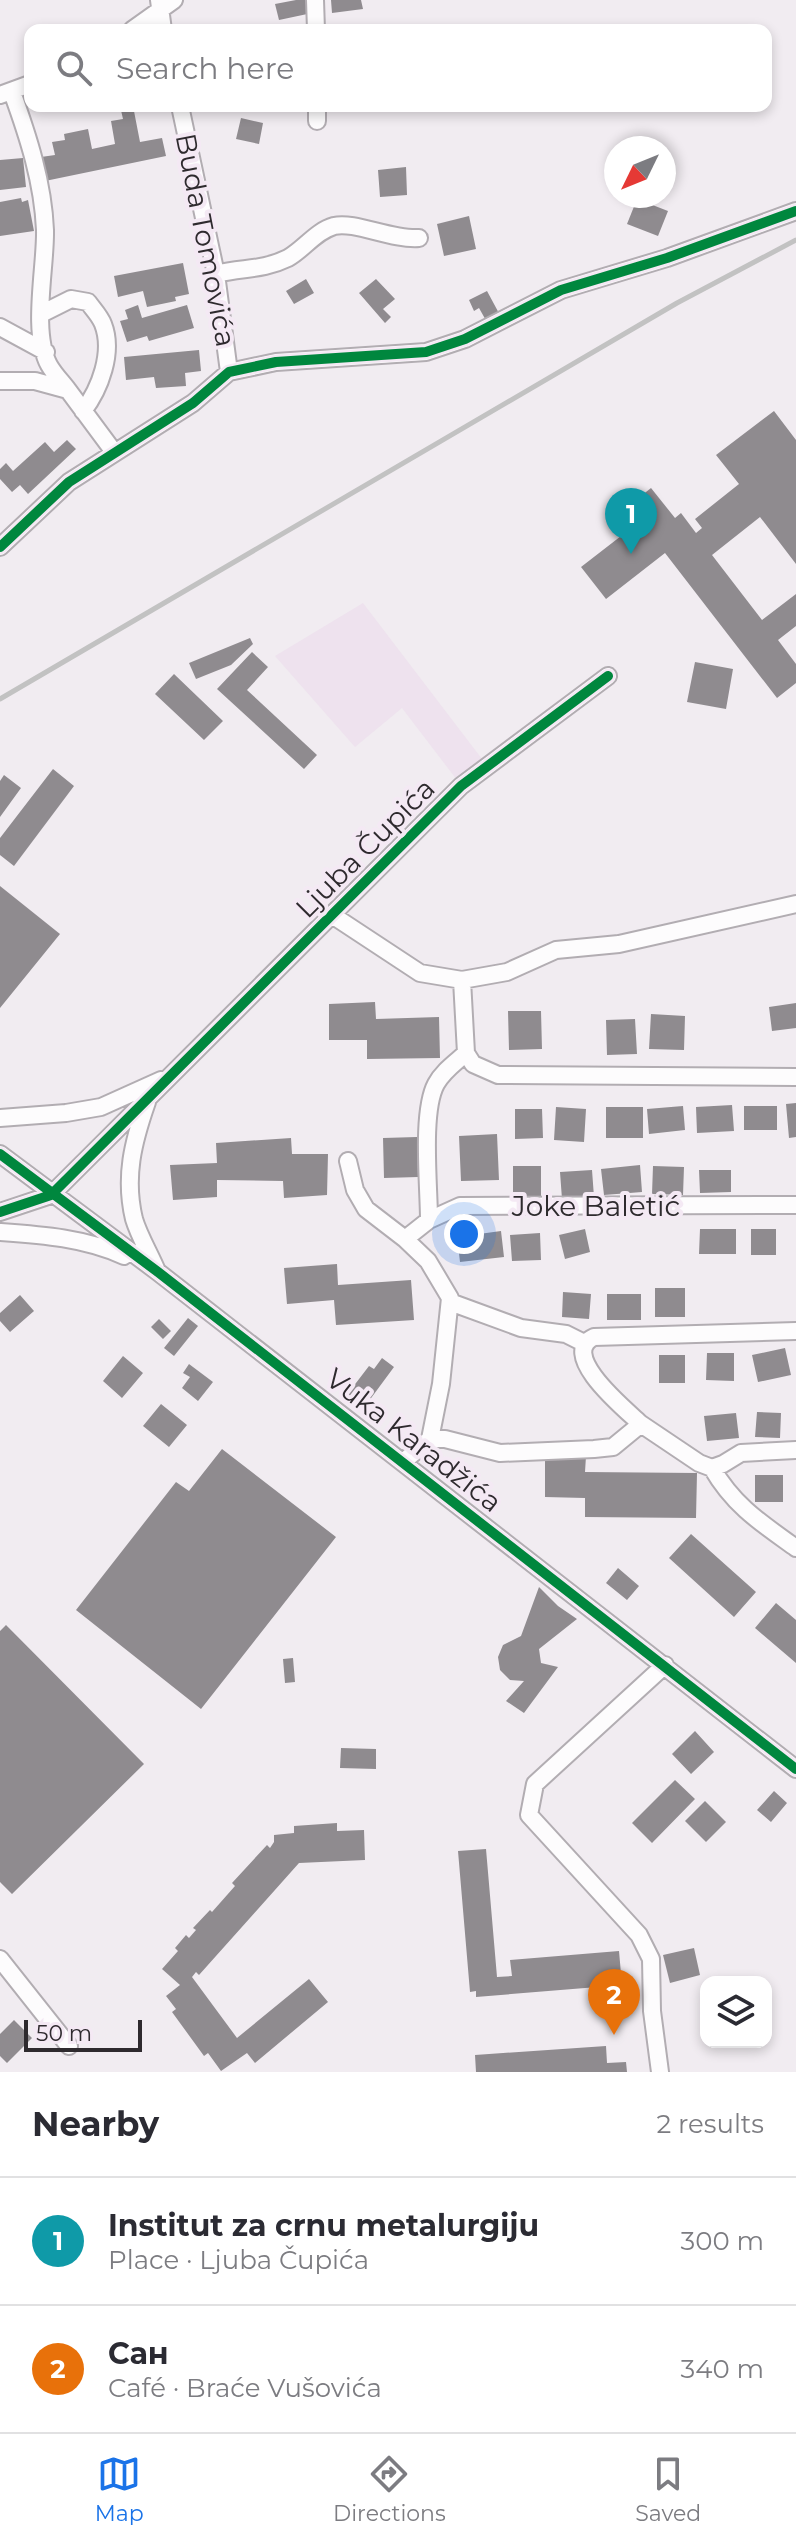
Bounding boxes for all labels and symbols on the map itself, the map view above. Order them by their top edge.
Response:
street label: Buda Tomovića [169,130,243,350]
north arrow [604,136,676,208]
pin: 1 [605,488,657,554]
street label: Ljuba Čupića [288,771,442,925]
street label: Joke Baletić [511,1189,680,1223]
your location [444,1214,484,1254]
street label: Vuka Karadžića [319,1361,509,1519]
pin: 2 [588,1969,640,2035]
scale bar [24,2016,142,2052]

